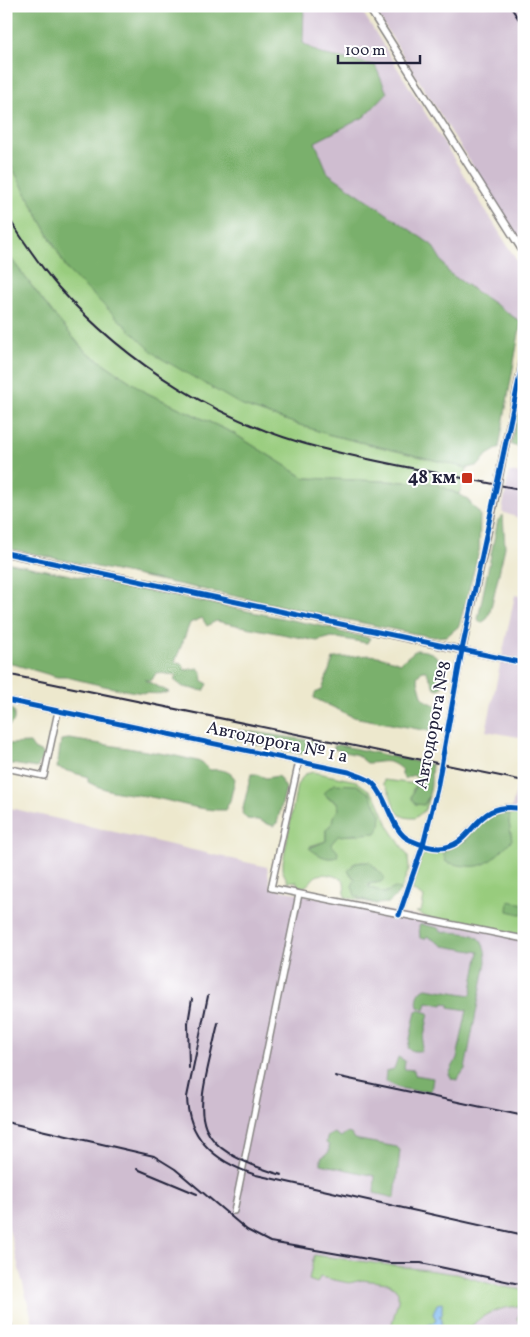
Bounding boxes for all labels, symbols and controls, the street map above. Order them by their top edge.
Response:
scale bar [338,32,420,64]
text: 100 m [345,41,385,62]
place label: 48 км [408,466,457,491]
marker: 48 км [460,471,474,485]
street label: Автодорога №8 [409,659,459,791]
street label: Автодорога № 1 а [204,716,350,770]

